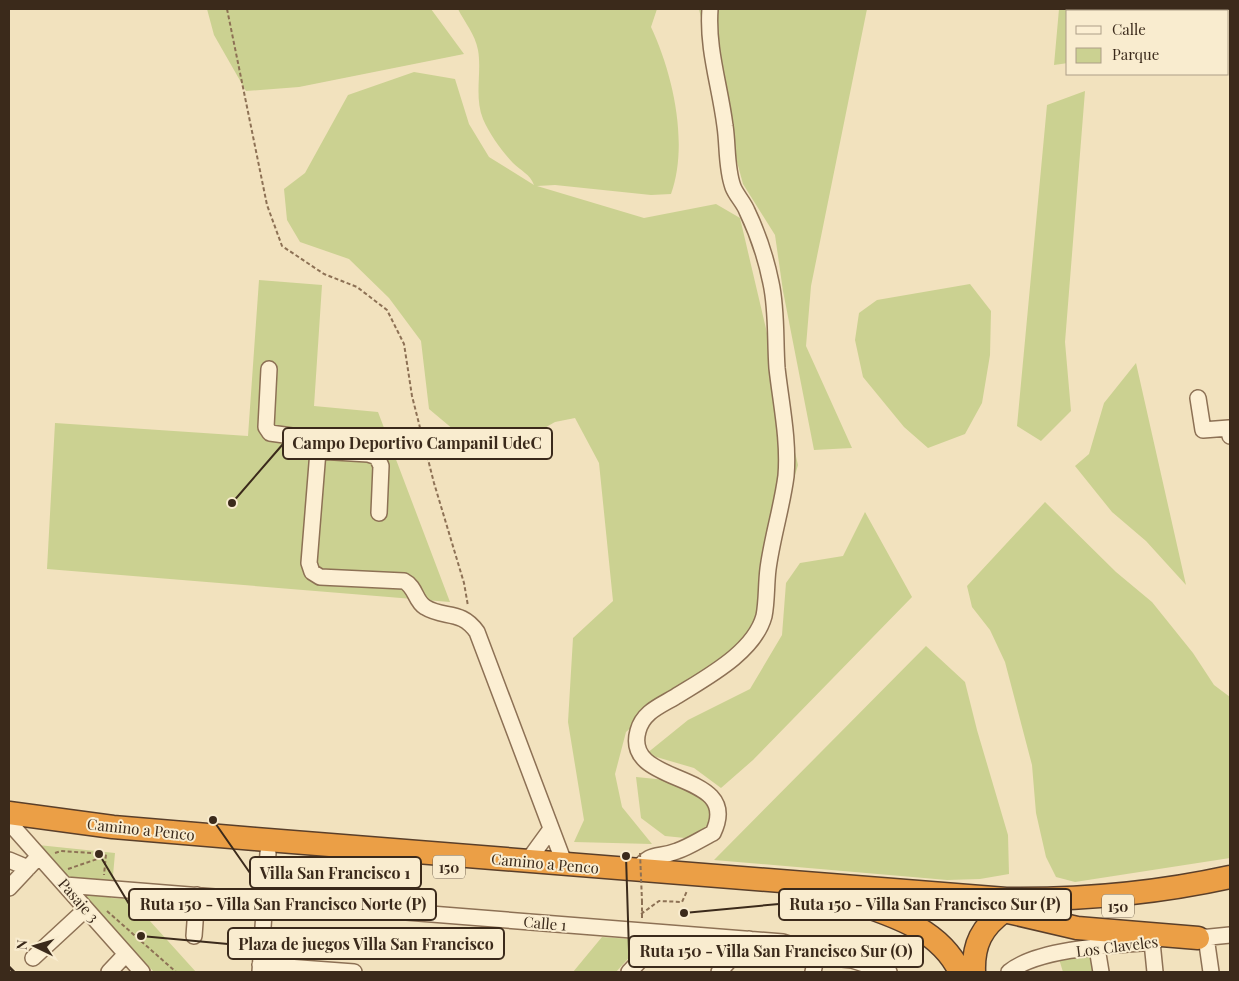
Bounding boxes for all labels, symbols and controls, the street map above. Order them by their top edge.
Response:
legend [1066,10,1229,75]
text: Calle [1112,19,1146,39]
text: Parque [1112,44,1159,64]
callout: Campo Deportivo Campanil UdeC [283,428,552,459]
text: Campo Deportivo Campanil UdeC [292,432,542,453]
street label: Camino a Penco [86,813,196,845]
street label: Camino a Penco [490,848,600,878]
road number: 150 [433,856,465,879]
callout: Villa San Francisco 1 [250,857,421,888]
text: Villa San Francisco 1 [259,862,410,883]
street label: Pasaje 3 [54,874,104,927]
callout: Ruta 150 - Villa San Francisco Norte (P) [129,889,436,920]
callout: Ruta 150 - Villa San Francisco Sur (P) [779,889,1071,920]
text: Ruta 150 - Villa San Francisco Norte (P) [140,893,426,914]
text: Ruta 150 - Villa San Francisco Sur (P) [789,893,1061,914]
road number: 150 [1102,894,1134,918]
street label: Calle 1 [523,911,568,935]
north arrow [10,921,60,971]
callout: Plaza de juegos Villa San Francisco [228,928,504,959]
street label: Los Claveles [1075,931,1159,961]
text: Plaza de juegos Villa San Francisco [238,933,494,954]
callout: Ruta 150 - Villa San Francisco Sur (O) [629,936,923,967]
text: N [12,939,31,951]
text: Ruta 150 - Villa San Francisco Sur (O) [640,940,912,961]

